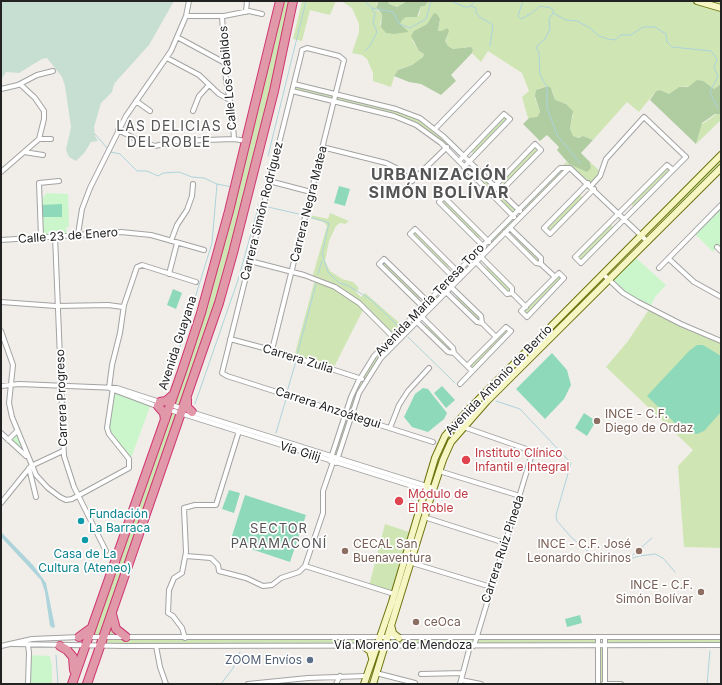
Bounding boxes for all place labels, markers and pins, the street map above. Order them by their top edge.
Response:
place label: INCE - C.F. Diego de Ordaz [605,407,693,435]
marker: INCE - C.F. Diego de Ordaz [592,416,602,426]
place label: Instituto Clínico Infantil e Integral [475,446,570,474]
marker: Instituto Clínico Infantil e Integral [460,454,472,466]
place label: Módulo de El Roble [408,487,468,515]
marker: Módulo de El Roble [393,495,405,507]
place label: Fundación La Barraca [89,507,150,535]
marker: Fundación La Barraca [76,516,86,526]
marker: Casa de La Cultura (Ateneo) [80,535,90,545]
place label: CECAL San Buenaventura [353,537,431,565]
place label: INCE - C.F. José Leonardo Chirinos [527,537,631,565]
marker: CECAL San Buenaventura [340,546,350,556]
marker: INCE - C.F. José Leonardo Chirinos [634,546,644,556]
place label: Casa de La Cultura (Ateneo) [38,547,132,575]
place label: INCE - C.F. Simón Bolívar [615,578,693,606]
marker: INCE - C.F. Simón Bolívar [696,587,706,597]
place label: ceOca [424,615,461,629]
marker: ceOca [411,617,421,627]
place label: ZOOM Envíos [225,653,302,667]
marker: ZOOM Envíos [305,655,315,665]

